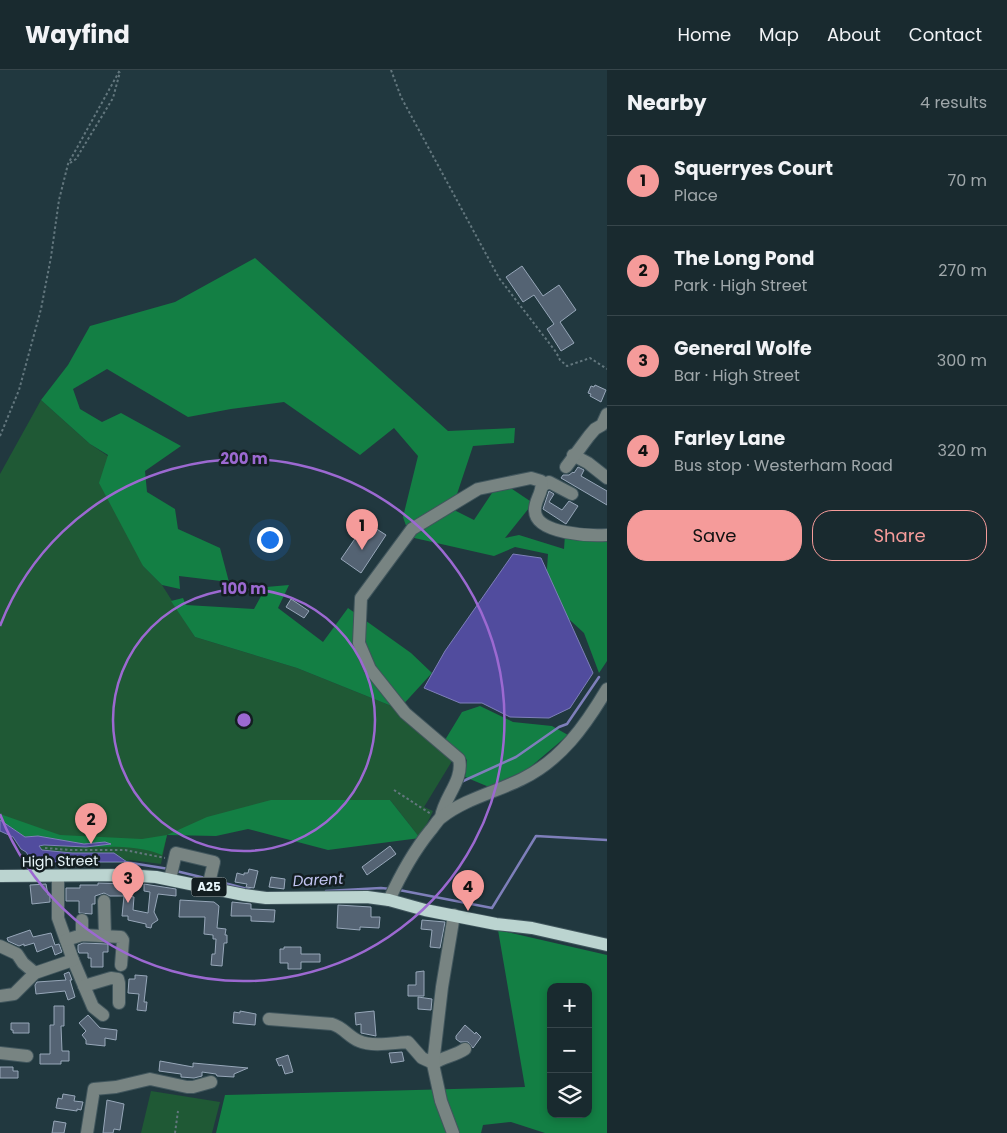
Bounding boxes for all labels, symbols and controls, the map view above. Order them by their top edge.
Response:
text: Wayfind [25,18,130,51]
text: Home [677,22,731,47]
text: Map [759,22,799,47]
text: About [827,22,881,47]
text: Contact [909,22,982,47]
text: Nearby [627,88,707,117]
text: 4 results [920,91,987,114]
text: Squerryes Court [674,155,833,182]
text: 1 [640,169,646,192]
text: 70 m [947,169,987,192]
text: Place [674,184,718,207]
text: The Long Pond [674,245,814,272]
text: 2 [638,259,648,282]
text: 270 m [938,259,987,282]
text: Park · High Street [674,274,807,297]
text: General Wolfe [674,335,812,362]
text: 3 [638,349,648,372]
text: 300 m [937,349,987,372]
text: Bar · High Street [674,364,800,387]
text: Farley Lane [674,425,785,452]
text: 4 [638,439,648,462]
text: 320 m [938,439,987,462]
text: 200 m [220,448,268,469]
text: Bus stop · Westerham Road [674,454,893,477]
pin: 1 [346,509,378,550]
button: Save [627,510,802,561]
button: Share [812,510,987,561]
your location [257,527,283,553]
text: 100 m [222,578,266,599]
centre of rings [235,711,253,729]
pin: 2 [75,803,107,844]
street label: High Street [22,850,98,872]
pin: 3 [112,862,144,903]
water label: Darent [292,868,344,891]
pin: 4 [452,870,484,911]
road number: A25 [192,878,226,896]
map controls [547,983,592,1118]
button: + [547,983,592,1028]
button: − [547,1028,592,1073]
button: layers [547,1073,592,1118]

